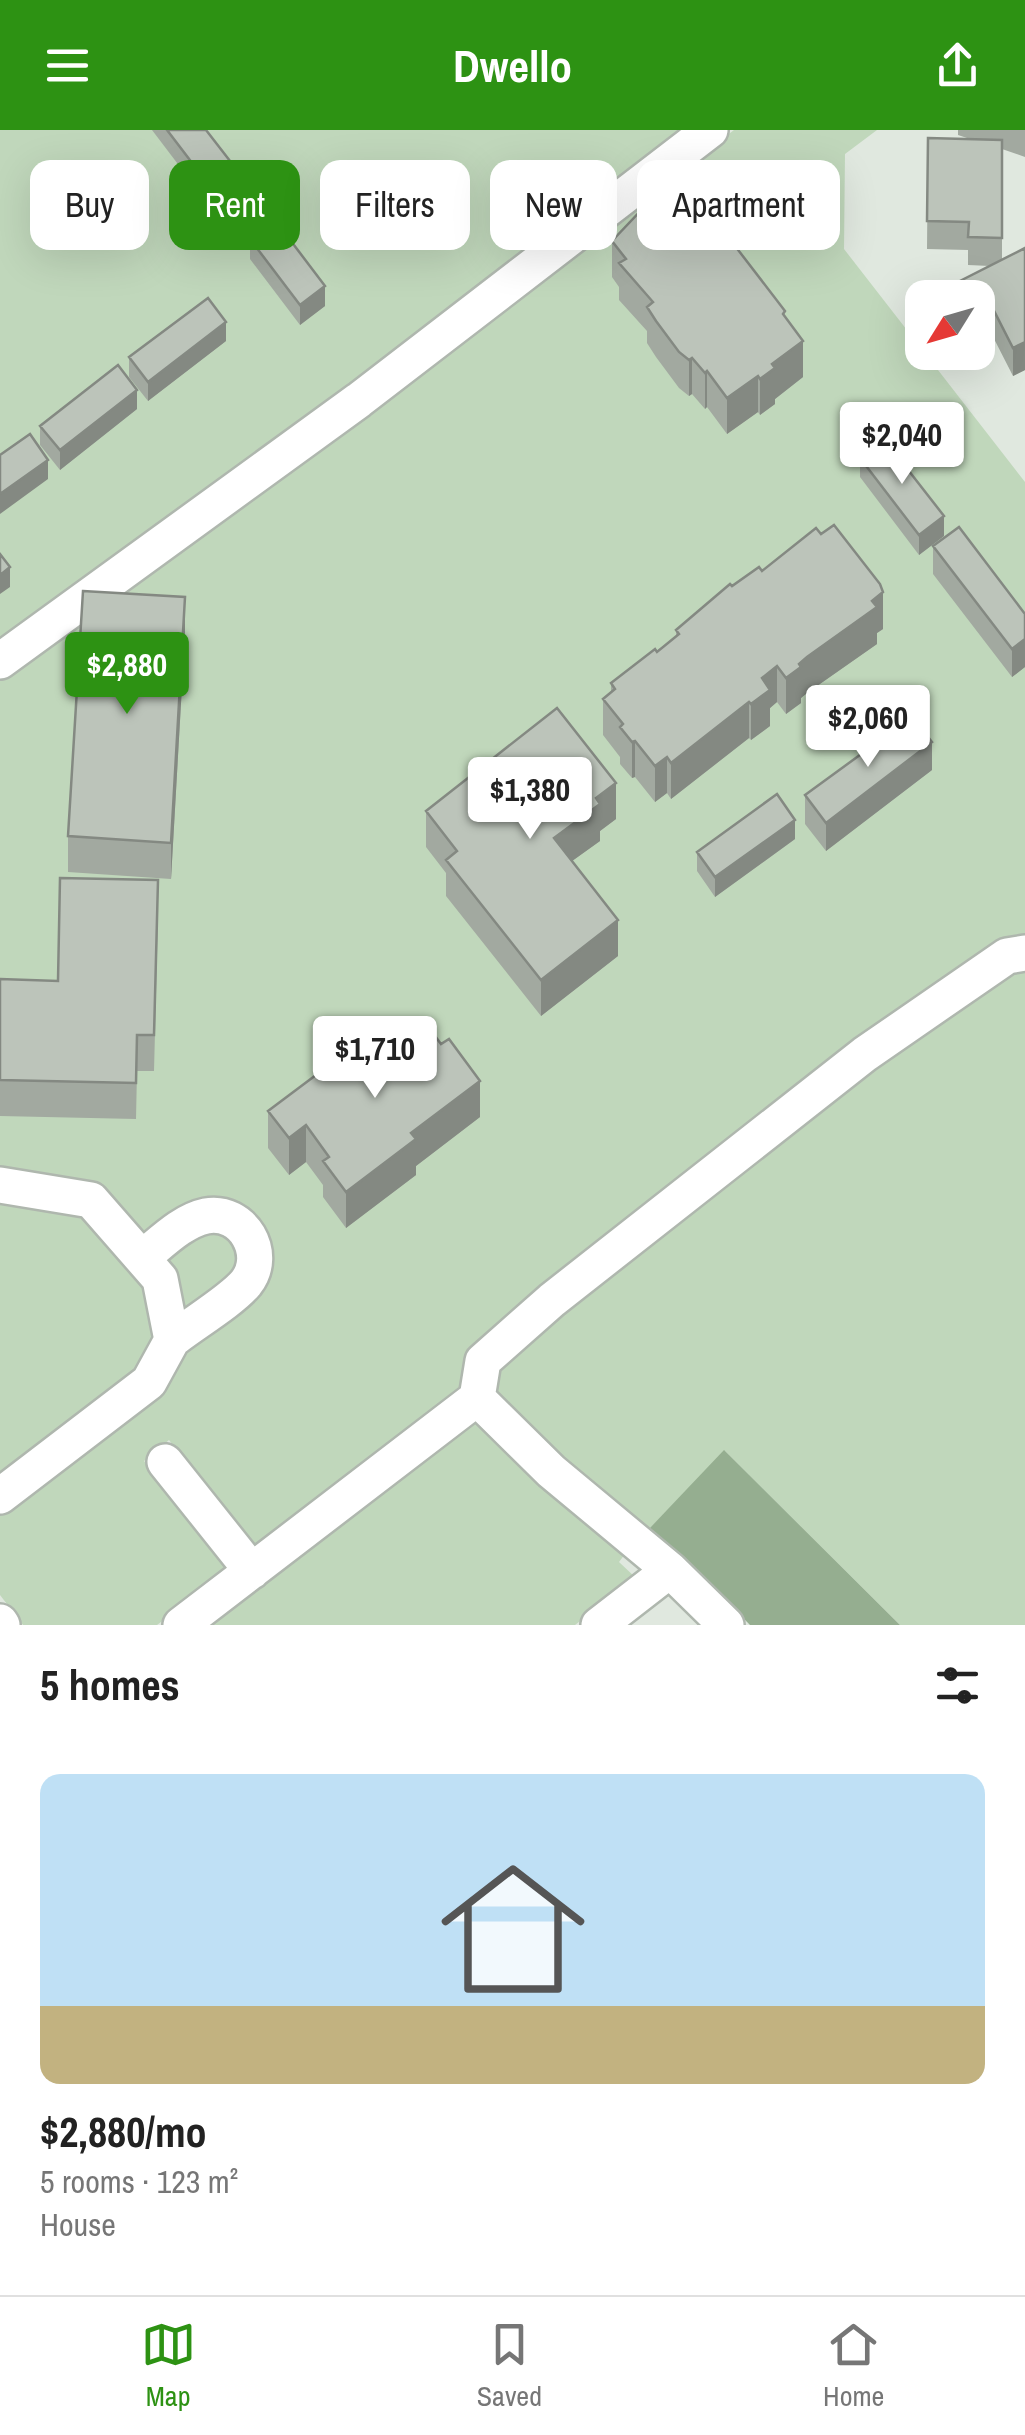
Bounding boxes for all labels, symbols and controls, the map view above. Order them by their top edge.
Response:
text: Dwello [453,35,572,96]
icon: menu [40,38,95,93]
icon: share [930,38,985,93]
chip: Buy [30,160,149,250]
chip: Rent [169,160,300,250]
chip: Filters [320,160,470,250]
chip: New [490,160,617,250]
chip: Apartment [637,160,840,250]
north arrow [905,280,995,370]
map controls [905,280,995,370]
pin: $2,040 [821,402,983,487]
text: $2,040 [862,413,942,456]
pin: $2,880 [46,632,208,717]
text: $2,880 [87,643,167,686]
pin: $2,060 [787,685,949,770]
text: $2,060 [828,696,908,739]
pin: $1,380 [449,757,611,842]
text: $1,380 [490,768,570,811]
pin: $1,710 [294,1016,456,1101]
text: $1,710 [335,1027,415,1070]
text: 5 homes [40,1657,180,1713]
icon: filters [930,1658,985,1713]
icon: home [423,1839,603,2019]
text: $2,880/mo [40,2104,207,2160]
text: 5 rooms · 123 m² [40,2160,238,2203]
text: House [40,2203,116,2246]
tab: Map [141,2317,196,2415]
tab: Saved [477,2317,542,2415]
tab: Home [823,2317,884,2415]

